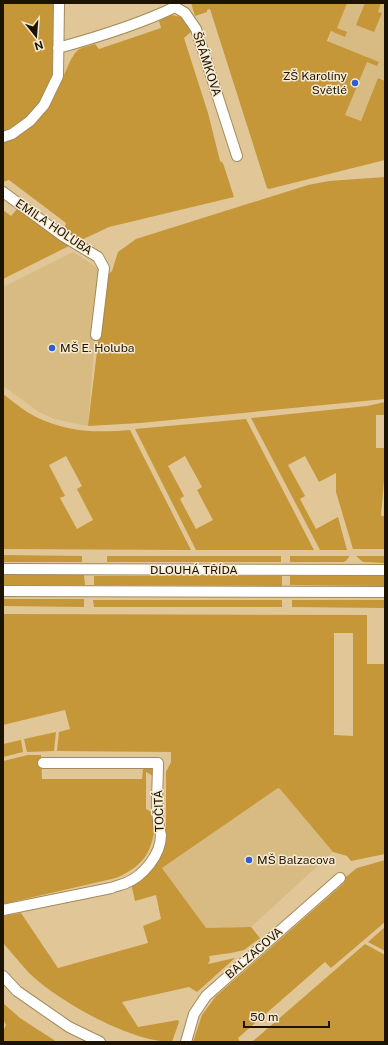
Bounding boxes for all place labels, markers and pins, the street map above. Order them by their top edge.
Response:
place label: ZŠ Karolíny Světlé [283,69,348,97]
marker: ZŠ Karolíny Světlé [350,78,360,88]
place label: MŠ E. Holuba [60,341,134,355]
marker: MŠ E. Holuba [47,343,57,353]
place label: MŠ Balzacova [257,853,335,867]
marker: MŠ Balzacova [244,855,254,865]

